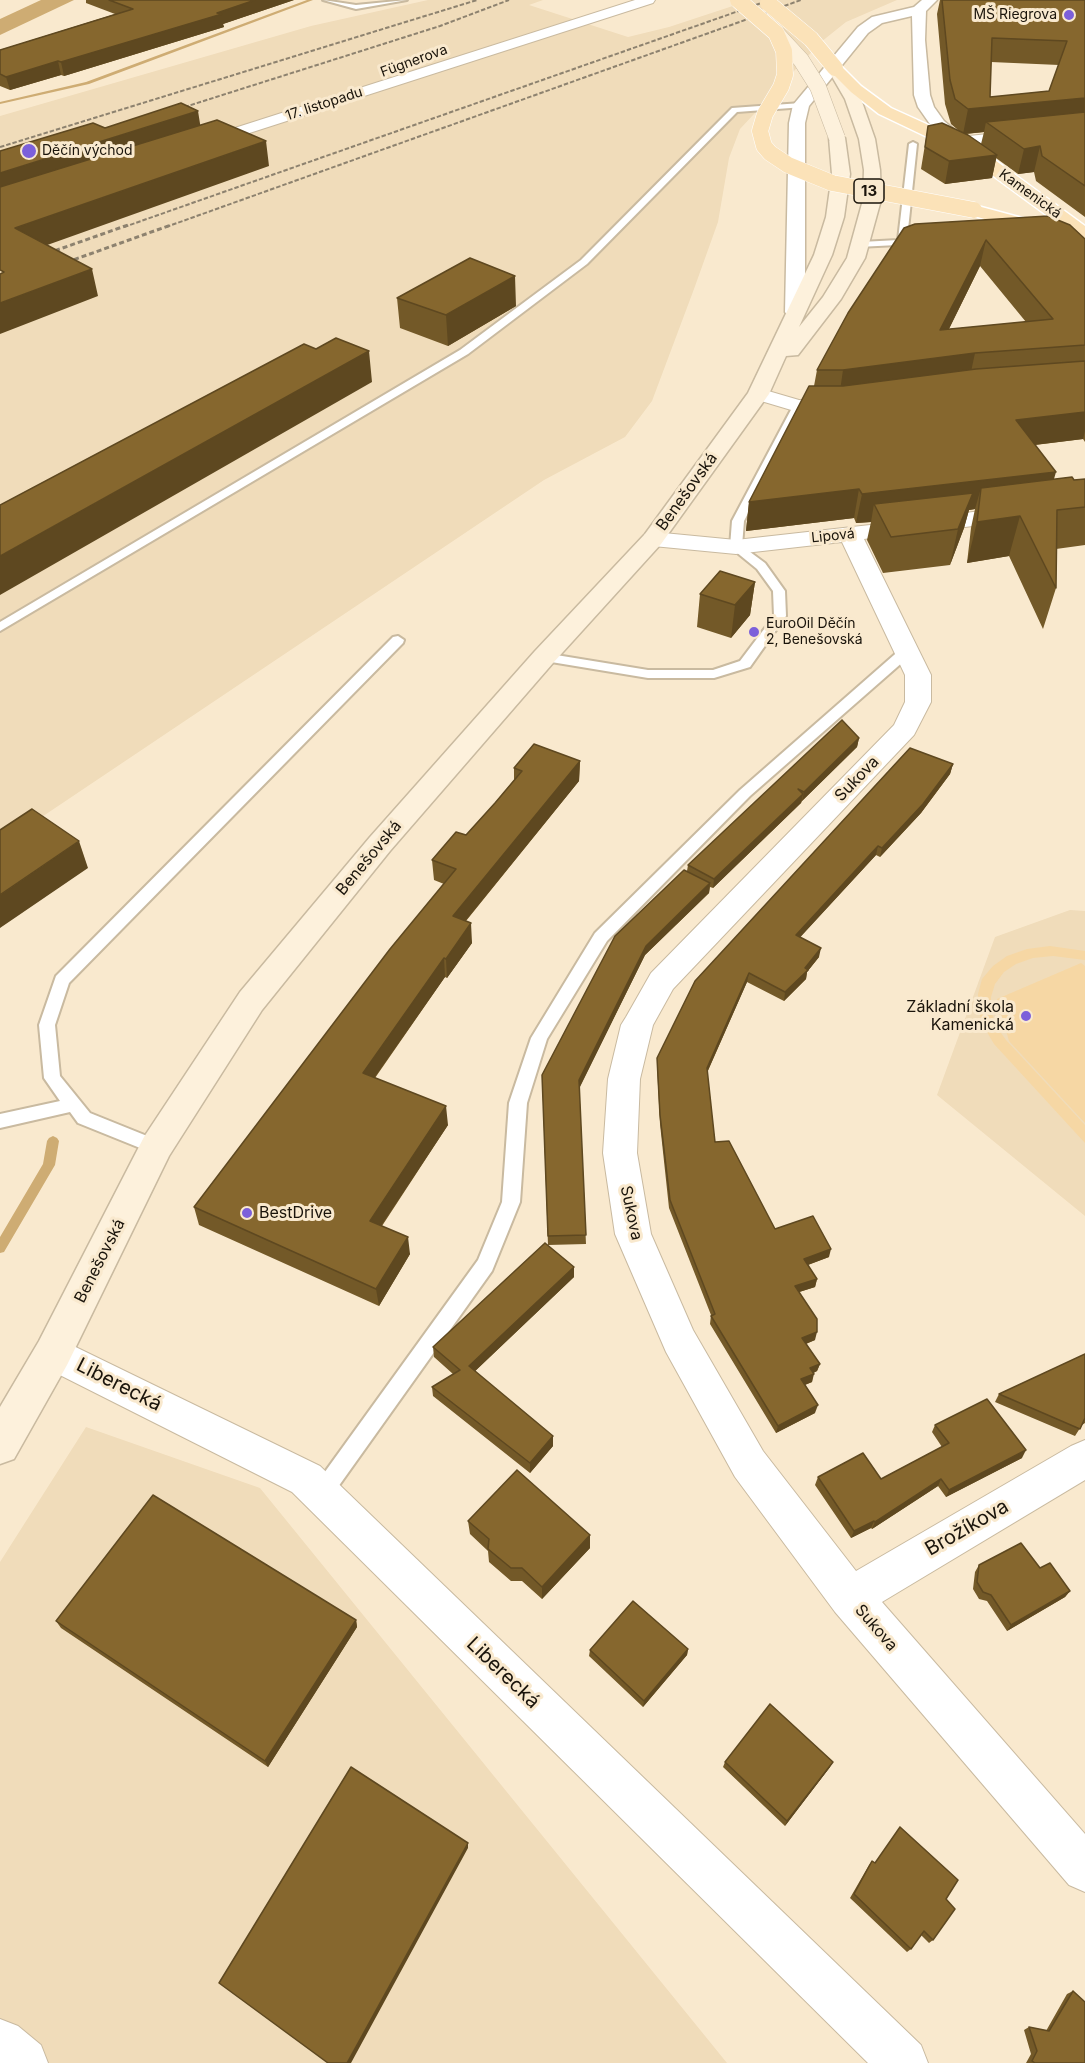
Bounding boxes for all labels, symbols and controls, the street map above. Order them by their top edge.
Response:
place label: MŠ Riegrova [973,7,1057,23]
marker: MŠ Riegrova [1062,8,1076,22]
street label: Fügnerova [378,41,450,81]
street label: 17. listopadu [283,84,365,124]
marker: Děčín východ [20,142,38,160]
place label: Děčín východ [42,143,133,159]
street label: Kamenická [996,166,1064,222]
road number: 13 [854,179,884,203]
street label: Benešovská [652,449,722,535]
street label: Lipová [810,525,856,547]
place label: EuroOil Děčín 2, Benešovská [766,616,863,648]
marker: EuroOil Děčín 2, Benešovská [747,625,761,639]
street label: Sukova [831,752,883,806]
street label: Benešovská [332,817,406,899]
place label: Základní škola Kamenická [906,997,1014,1035]
marker: Základní škola Kamenická [1019,1009,1033,1023]
street label: Sukova [616,1184,646,1242]
place label: BestDrive [259,1203,332,1223]
marker: BestDrive [240,1206,254,1220]
street label: Benešovská [71,1216,129,1306]
street label: Liberecká [72,1353,166,1417]
street label: Brožíkova [921,1495,1013,1561]
street label: Sukova [851,1601,901,1655]
street label: Liberecká [461,1632,545,1714]

